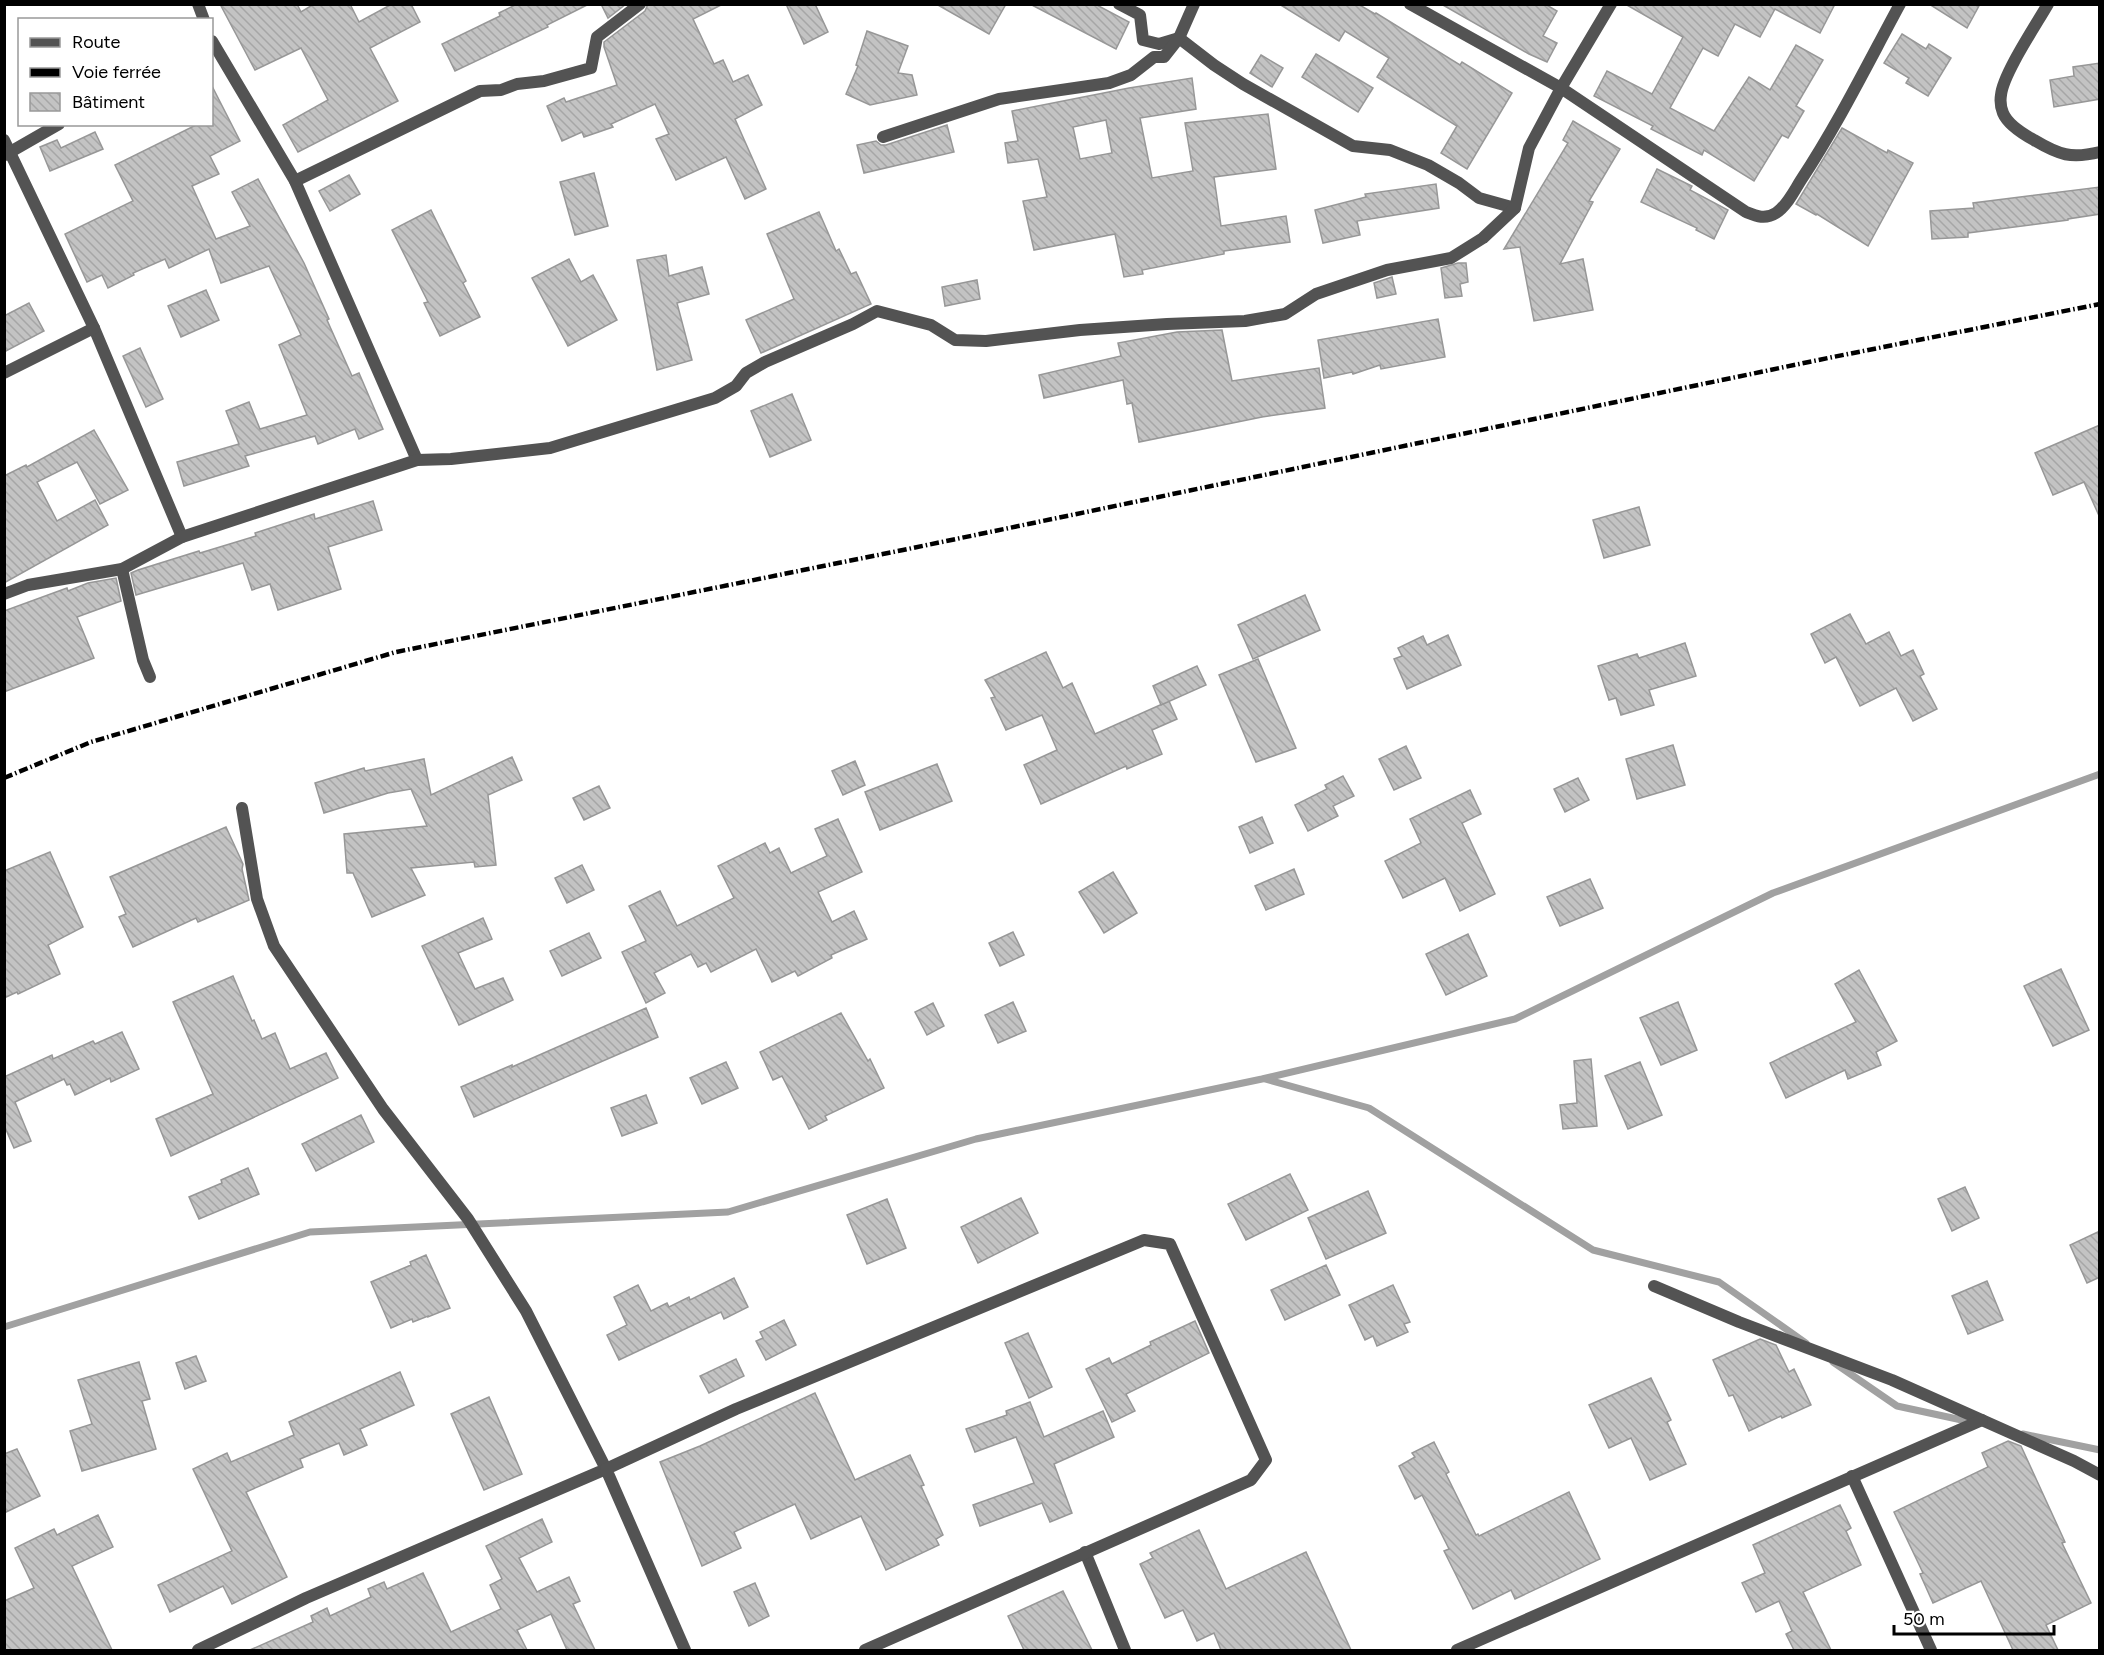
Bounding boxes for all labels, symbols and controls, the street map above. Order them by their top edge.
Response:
legend [18,18,213,126]
text: Route [72,31,121,53]
text: Voie ferrée [72,61,161,83]
text: Bâtiment [72,91,145,113]
scale bar [1894,1598,2054,1636]
text: 50 m [1903,1608,1945,1630]

